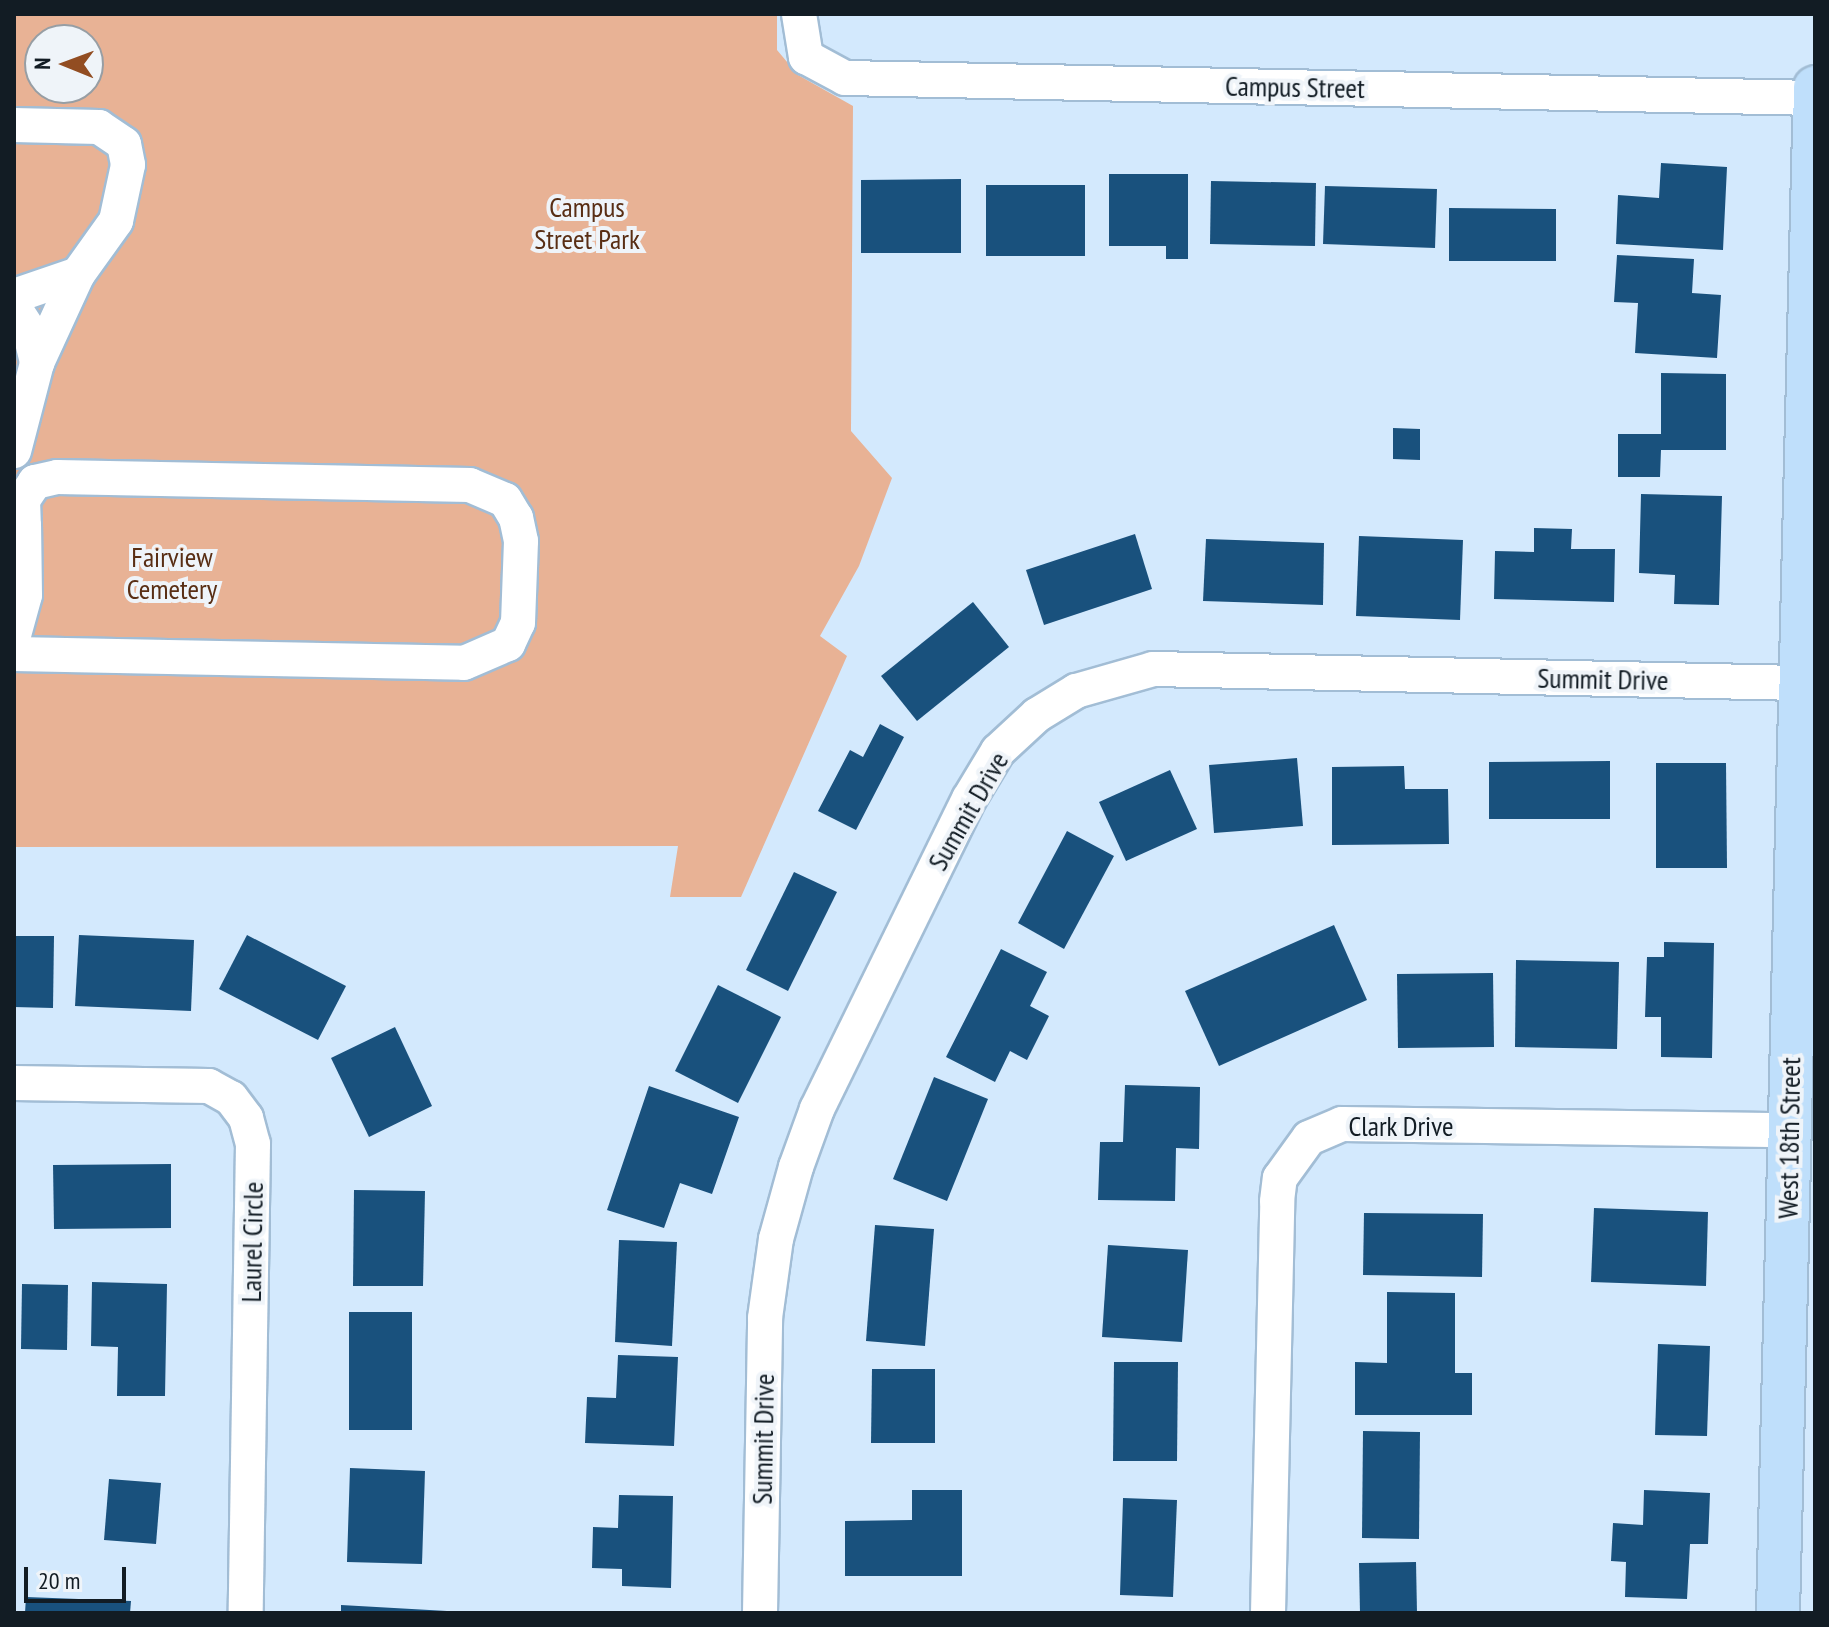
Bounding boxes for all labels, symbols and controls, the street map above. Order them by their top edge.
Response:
north arrow [24,24,104,104]
text: N [28,57,56,70]
street label: Campus Street [1225,69,1365,105]
park label: Campus Street Park [534,190,640,256]
park label: Fairview Cemetery [127,540,217,606]
street label: Summit Drive [1537,661,1669,697]
street label: Summit Drive [921,746,1015,876]
street label: West 18th Street [1771,1057,1807,1219]
street label: Clark Drive [1348,1109,1454,1143]
street label: Laurel Circle [234,1181,270,1303]
street label: Summit Drive [745,1373,781,1505]
scale bar [28,1551,130,1601]
text: 20 m [38,1565,80,1596]

